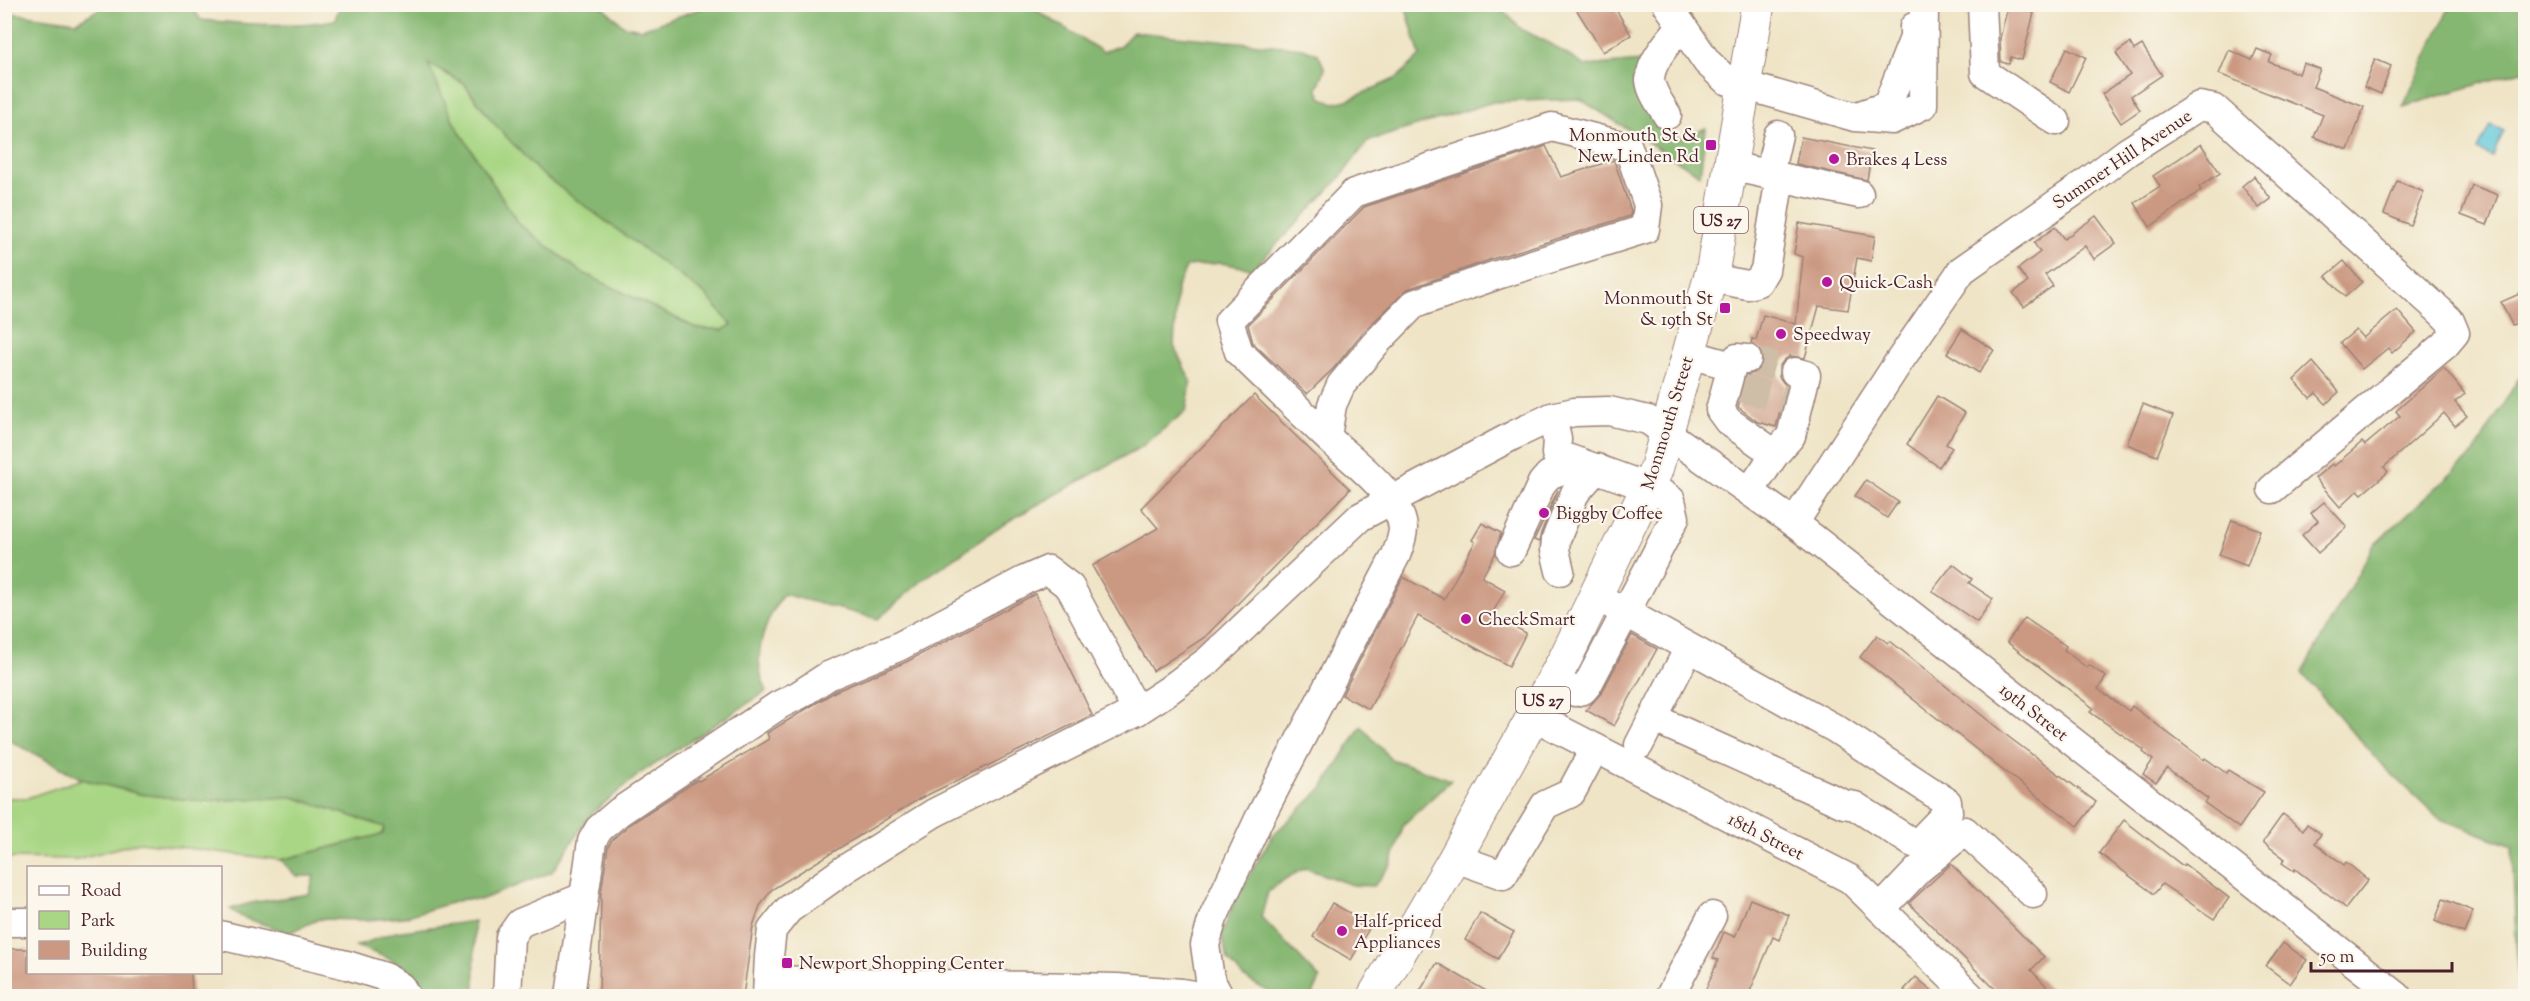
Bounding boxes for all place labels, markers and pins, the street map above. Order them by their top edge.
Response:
place label: Monmouth St & New Linden Rd [1569,124,1699,171]
marker: Monmouth St & New Linden Rd [1704,138,1718,152]
place label: Brakes 4 Less [1846,148,1947,174]
marker: Brakes 4 Less [1827,152,1841,166]
place label: Quick-Cash [1839,271,1934,297]
marker: Quick-Cash [1820,275,1834,289]
place label: Monmouth St & 19th St [1604,287,1713,334]
marker: Monmouth St & 19th St [1718,301,1732,315]
place label: Speedway [1793,323,1871,349]
marker: Speedway [1774,327,1788,341]
place label: Biggby Coffee [1556,502,1663,528]
marker: Biggby Coffee [1537,506,1551,520]
place label: CheckSmart [1478,608,1575,634]
marker: CheckSmart [1459,612,1473,626]
place label: Half-priced Appliances [1354,910,1442,957]
marker: Half-priced Appliances [1335,924,1349,938]
place label: Newport Shopping Center [799,952,1004,978]
marker: Newport Shopping Center [780,956,794,970]

